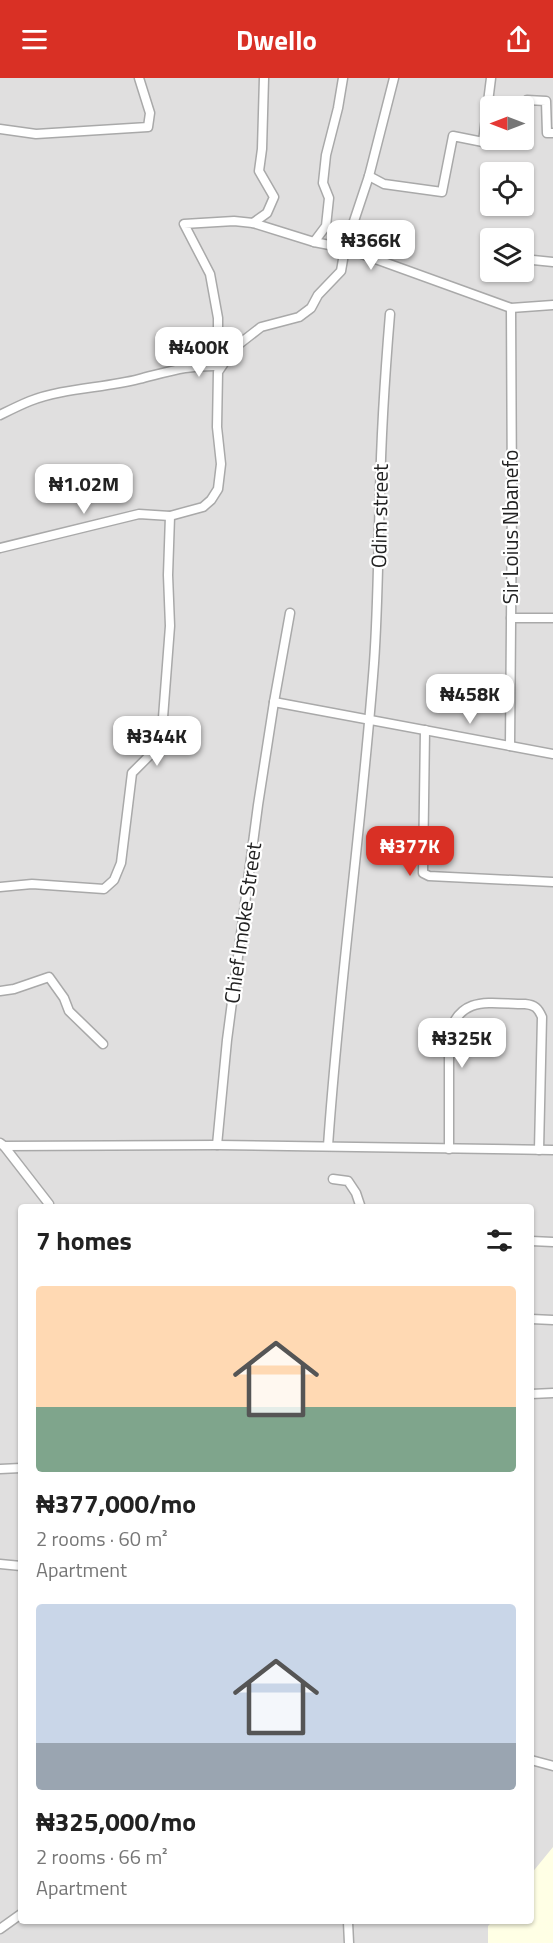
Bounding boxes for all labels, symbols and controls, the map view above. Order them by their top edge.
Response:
text: Dwello [236,19,317,60]
icon: menu [18,23,51,56]
icon: share [502,23,535,56]
north arrow [480,96,534,150]
map controls [480,96,534,282]
button: locate [480,162,534,216]
pin: ₦366K [329,220,413,271]
text: ₦366K [341,224,401,255]
button: layers [480,228,534,282]
pin: ₦400K [157,327,241,378]
text: ₦400K [169,331,229,362]
street label: Sir Loius Nbanefo [494,450,526,604]
street label: Odim street [362,463,396,568]
pin: ₦1.02M [35,464,133,515]
text: ₦1.02M [49,468,119,499]
pin: ₦458K [428,674,512,725]
text: ₦458K [440,678,500,709]
pin: ₦344K [115,716,199,767]
text: ₦344K [127,720,187,751]
pin: ₦377K [368,826,452,877]
text: ₦377K [380,830,440,861]
street label: Chief Imoke Street [215,840,269,1006]
pin: ₦325K [420,1018,504,1069]
text: ₦325K [432,1022,492,1053]
text: 7 homes [36,1221,132,1260]
icon: filters [483,1224,516,1257]
icon: home [222,1325,330,1433]
text: ₦377,000/mo [36,1484,196,1523]
text: 2 rooms · 60 m² [36,1523,168,1554]
text: Apartment [36,1554,127,1585]
icon: home [222,1643,330,1751]
text: ₦325,000/mo [36,1802,196,1841]
text: 2 rooms · 66 m² [36,1841,168,1872]
text: Apartment [36,1872,127,1903]

